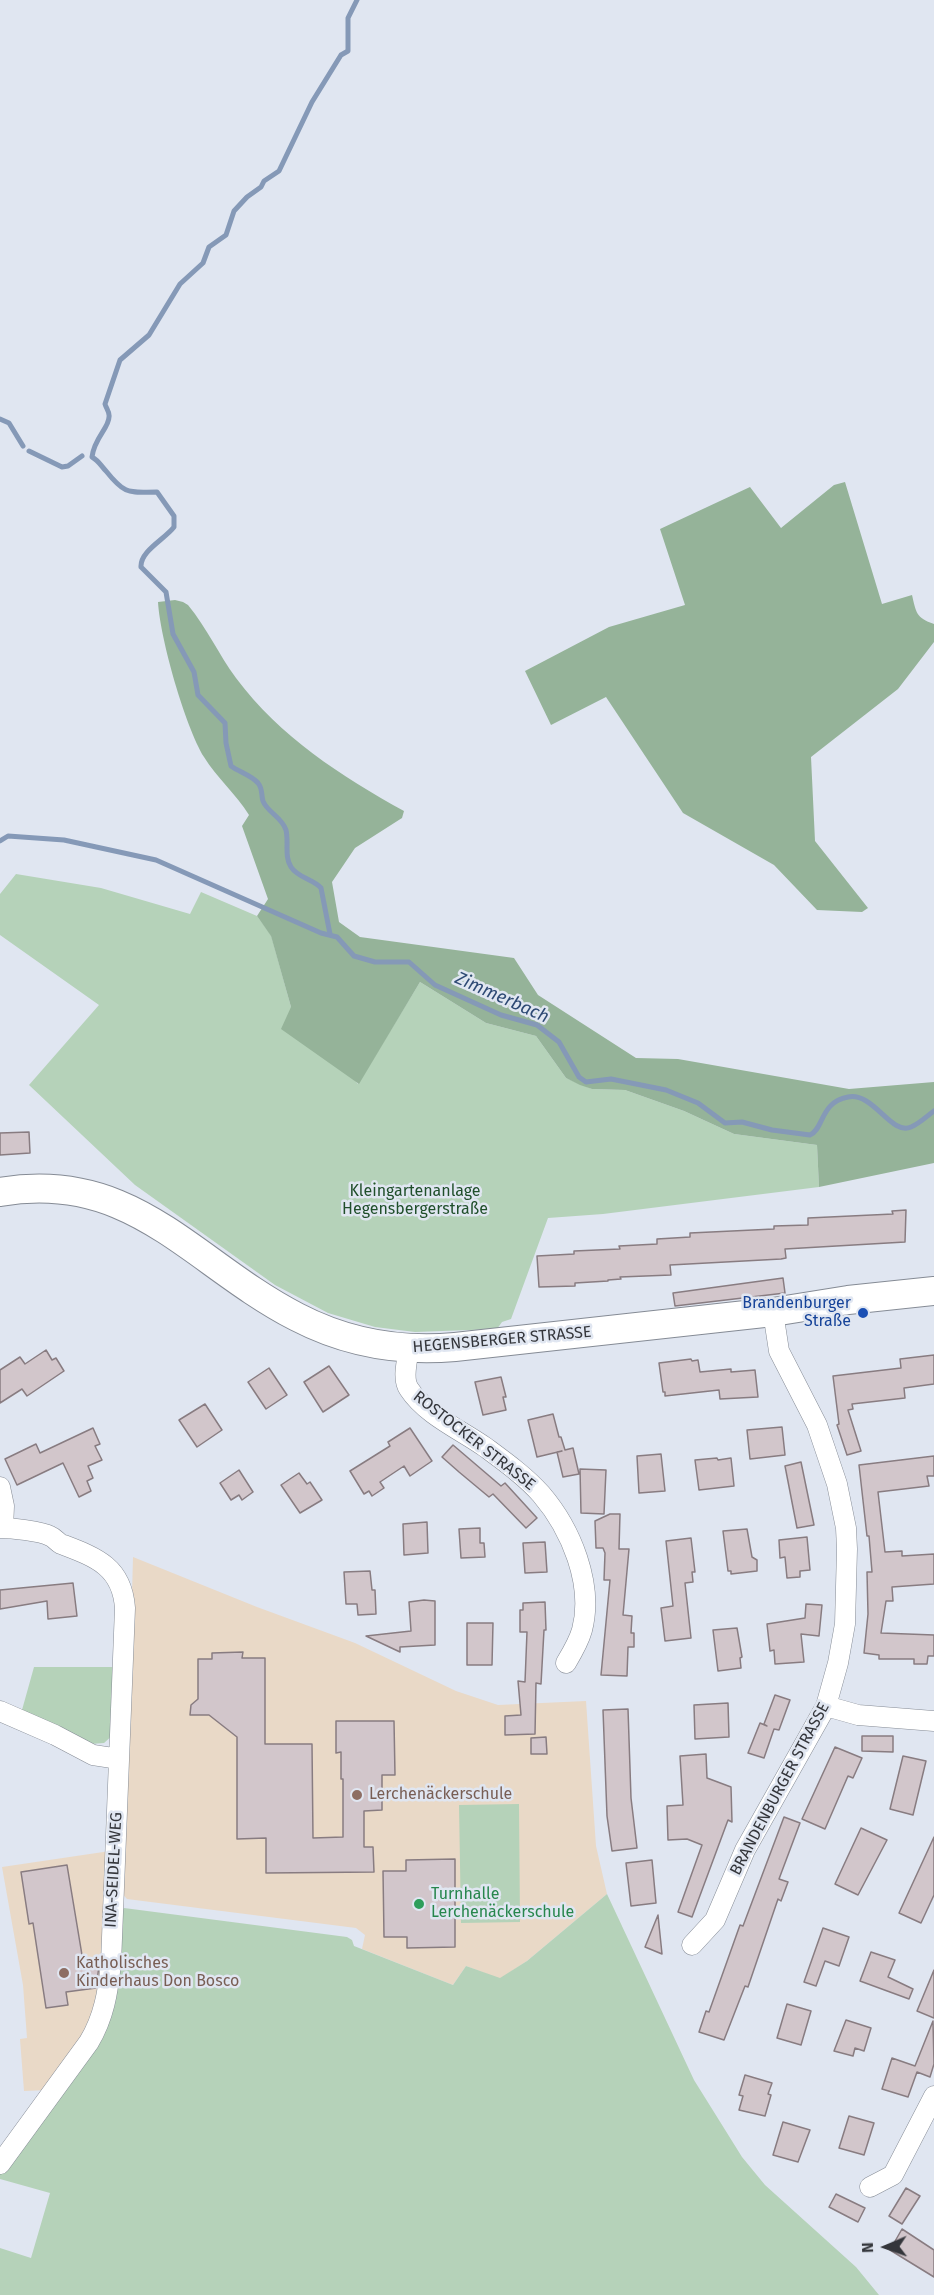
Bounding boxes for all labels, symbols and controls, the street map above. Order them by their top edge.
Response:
water label: Zimmerbach [452,968,552,1028]
park label: Kleingartenanlage Hegensbergerstraße [342,1182,488,1220]
place label: Brandenburger Straße [742,1294,851,1332]
marker: Brandenburger Straße [856,1306,870,1320]
street label: HEGENSBERGER STRASSE [412,1323,592,1357]
street label: ROSTOCKER STRASSE [409,1387,539,1495]
street label: BRANDENBURGER STRASSE [726,1699,834,1879]
place label: Lerchenäckerschule [369,1785,512,1805]
marker: Lerchenäckerschule [350,1788,364,1802]
street label: INA-SEIDEL-WEG [101,1812,127,1928]
place label: Turnhalle Lerchenäckerschule [431,1885,574,1923]
marker: Turnhalle Lerchenäckerschule [412,1897,426,1911]
place label: Katholisches Kinderhaus Don Bosco [76,1954,239,1992]
marker: Katholisches Kinderhaus Don Bosco [57,1966,71,1980]
north arrow [856,2217,916,2277]
text: N [858,2242,877,2253]

